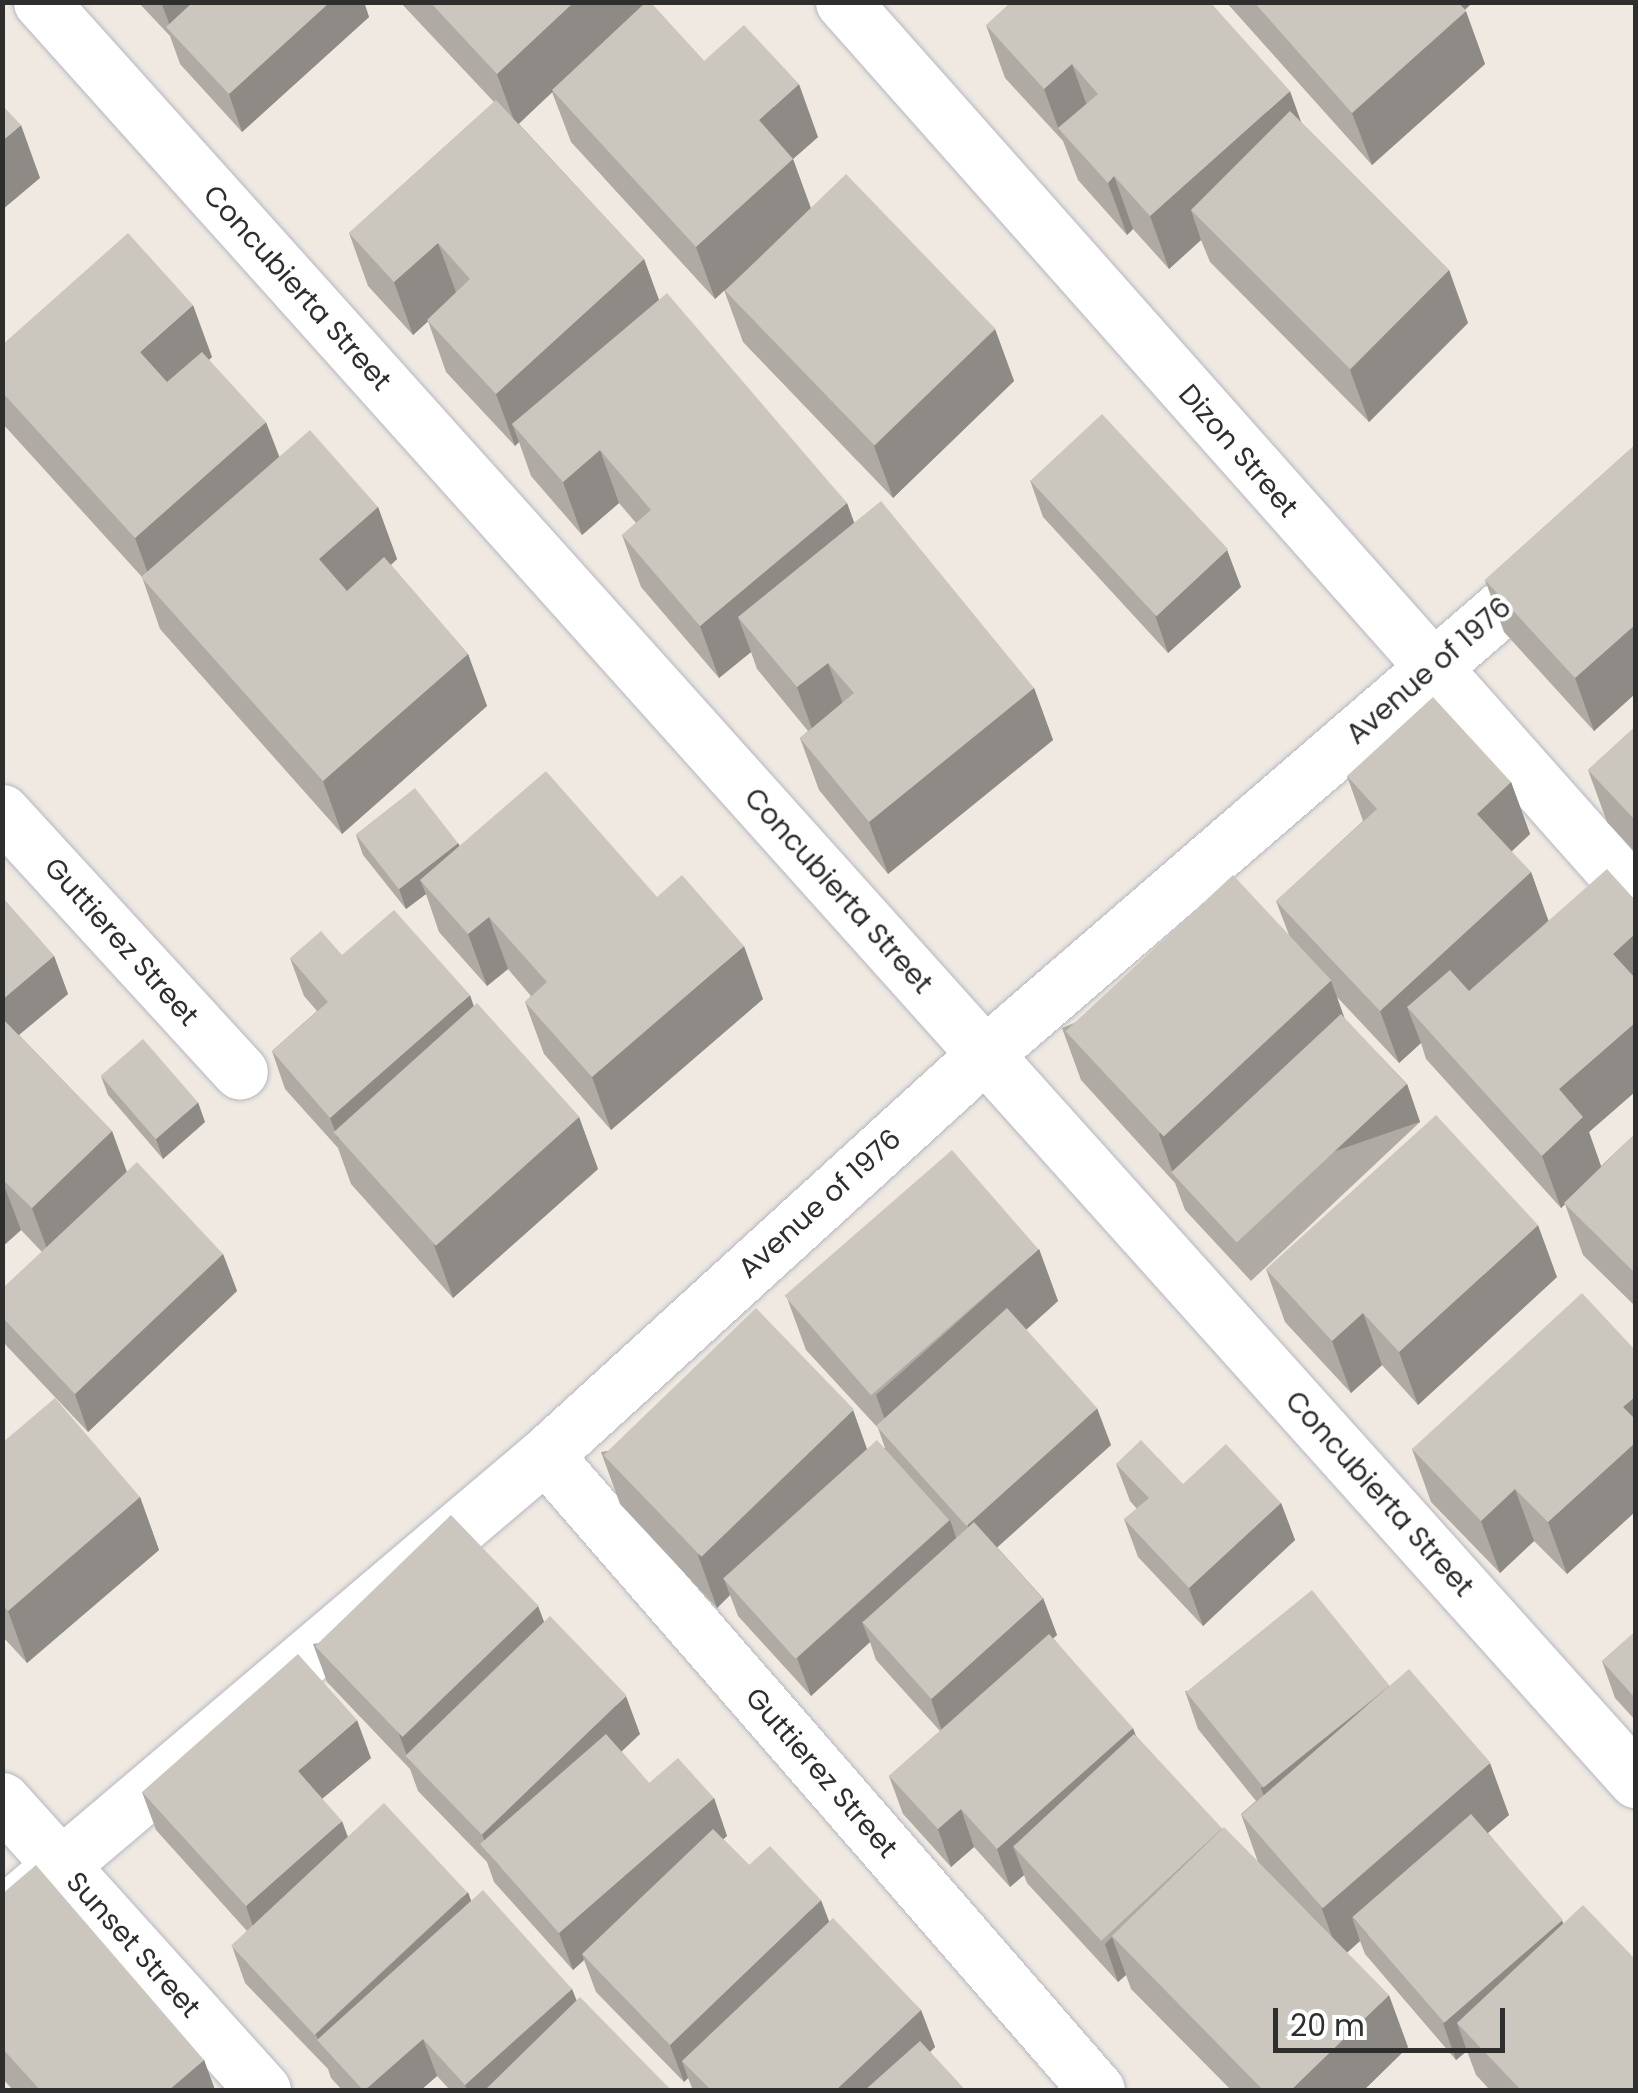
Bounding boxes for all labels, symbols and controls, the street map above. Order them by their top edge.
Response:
street label: Concubierta Street [196,178,398,398]
street label: Dizon Street [1171,378,1305,524]
street label: Avenue of 1976 [1340,590,1518,752]
street label: Concubierta Street [737,781,939,1001]
street label: Guttierez Street [37,851,205,1033]
street label: Avenue of 1976 [732,1122,908,1286]
street label: Concubierta Street [1278,1384,1480,1604]
street label: Guttierez Street [738,1681,904,1865]
street label: Sunset Street [59,1865,207,2025]
scale bar [1278,1988,1510,2050]
text: 20 m [1290,2004,1365,2047]

